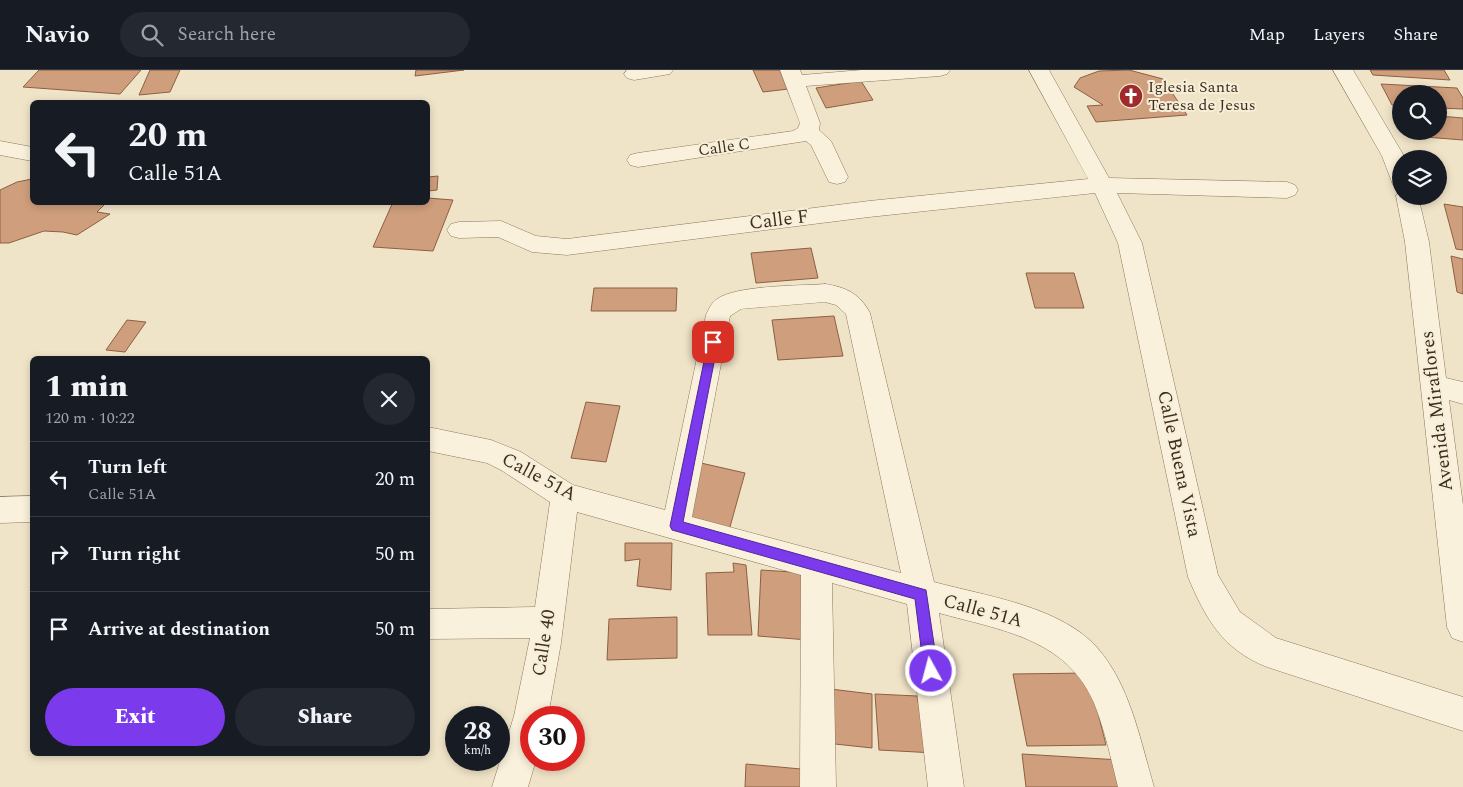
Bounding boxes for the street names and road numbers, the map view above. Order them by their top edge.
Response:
street label: Calle C [697,131,751,163]
street label: Calle F [748,202,810,238]
street label: Avenida Miraflores [1413,329,1461,493]
street label: Calle Buena Vista [1149,388,1209,541]
street label: Calle 51A [496,445,582,509]
street label: Calle 51A [940,586,1026,636]
street label: Calle 40 [524,608,564,678]

